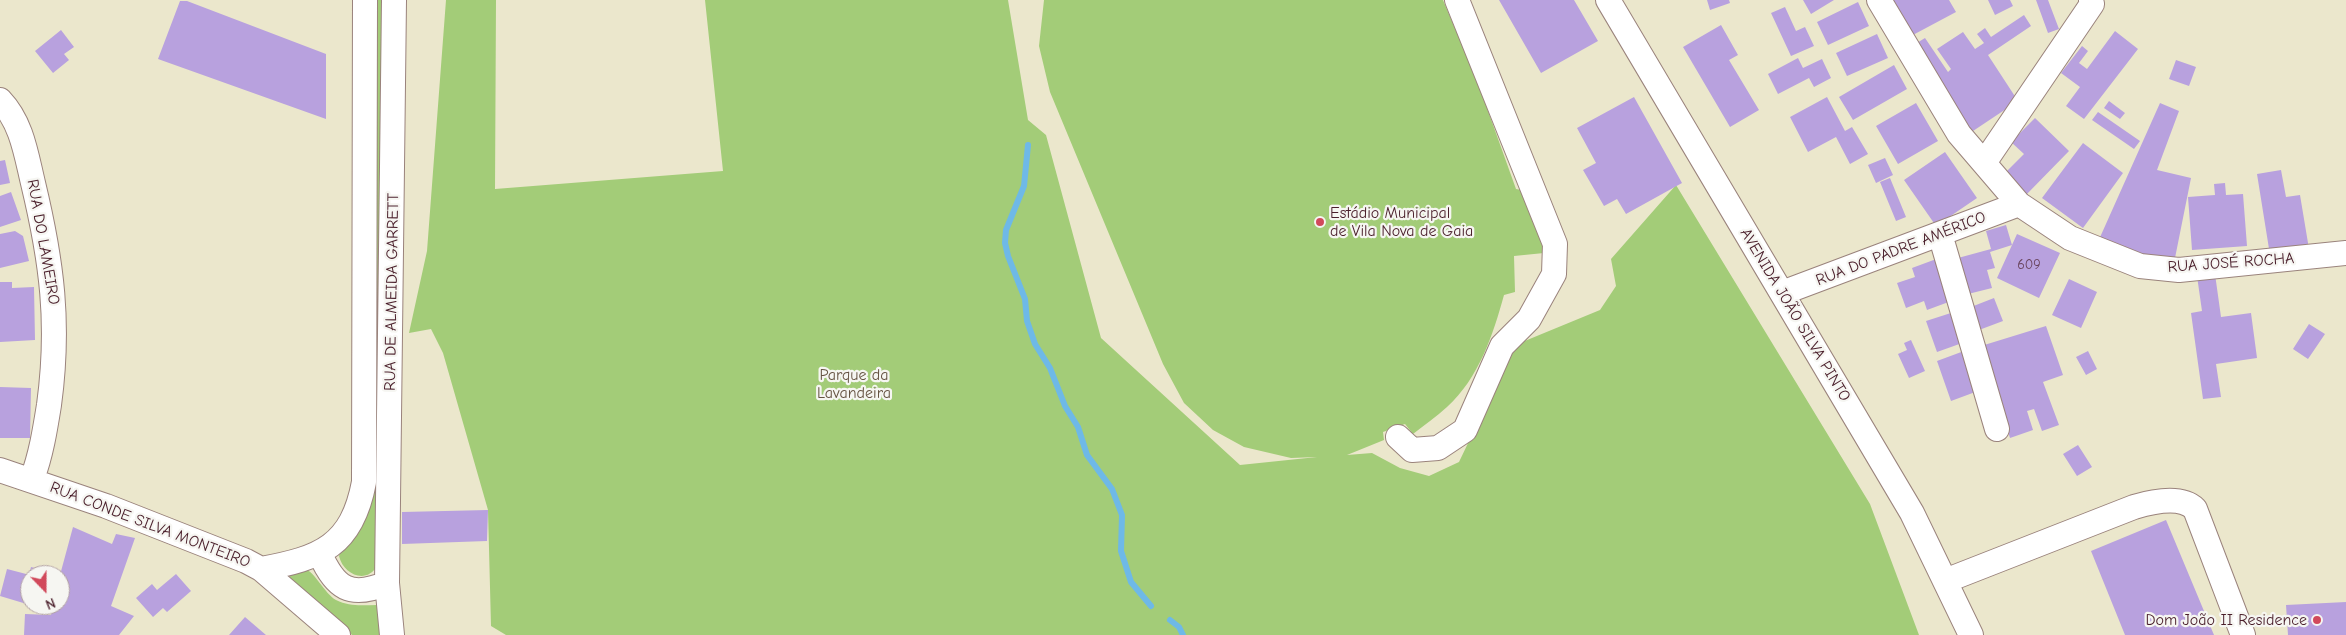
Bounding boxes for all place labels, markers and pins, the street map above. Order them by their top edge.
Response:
place label: Estádio Municipal de Vila Nova de Gaia [1330,203,1473,241]
marker: Estádio Municipal de Vila Nova de Gaia [1314,216,1326,228]
place label: Dom João II Residence [2145,610,2307,630]
marker: Dom João II Residence [2311,614,2323,626]

